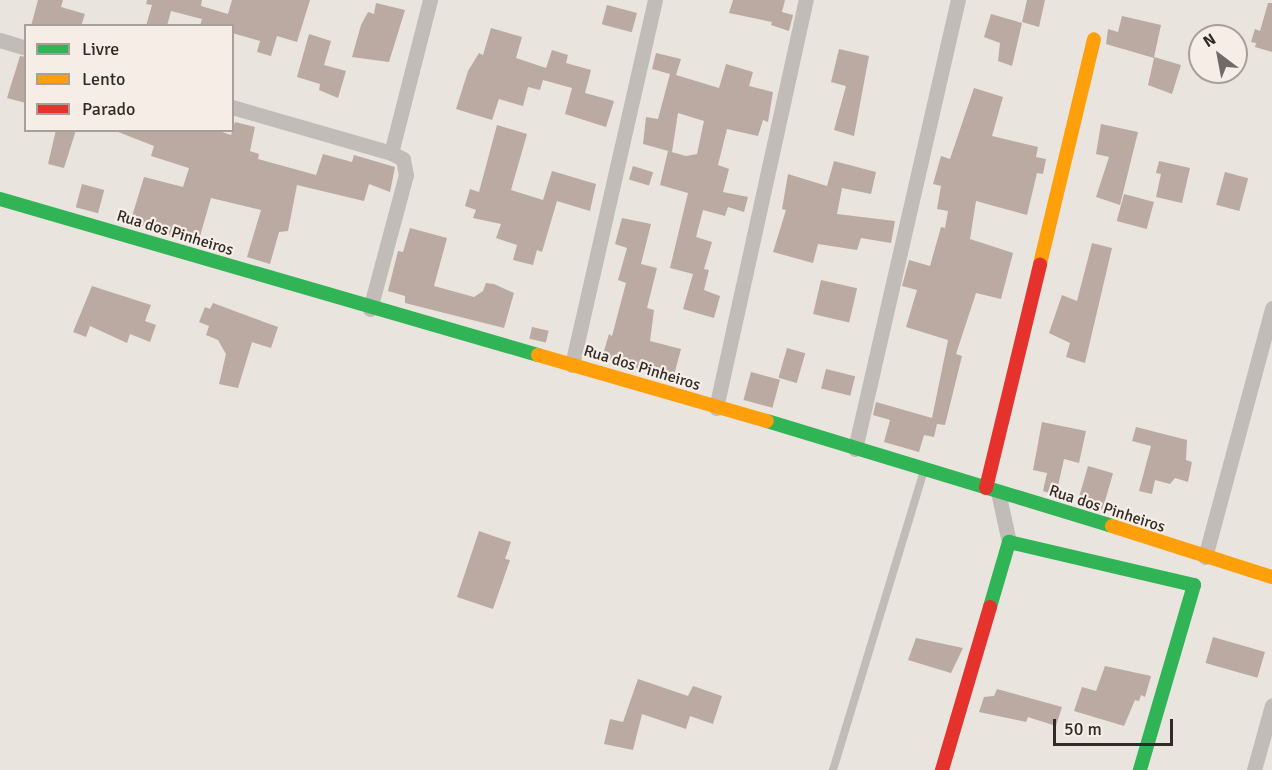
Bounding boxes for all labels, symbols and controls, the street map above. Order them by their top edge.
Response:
legend [24,24,234,132]
north arrow [1188,24,1248,84]
text: N [1199,29,1220,52]
text: Livre [82,38,119,60]
text: Lento [82,68,125,90]
text: Parado [82,98,135,120]
street label: Rua dos Pinheiros [114,206,236,260]
street label: Rua dos Pinheiros [581,341,703,395]
street label: Rua dos Pinheiros [1046,481,1168,537]
scale bar [1056,707,1176,745]
text: 50 m [1064,718,1102,740]

